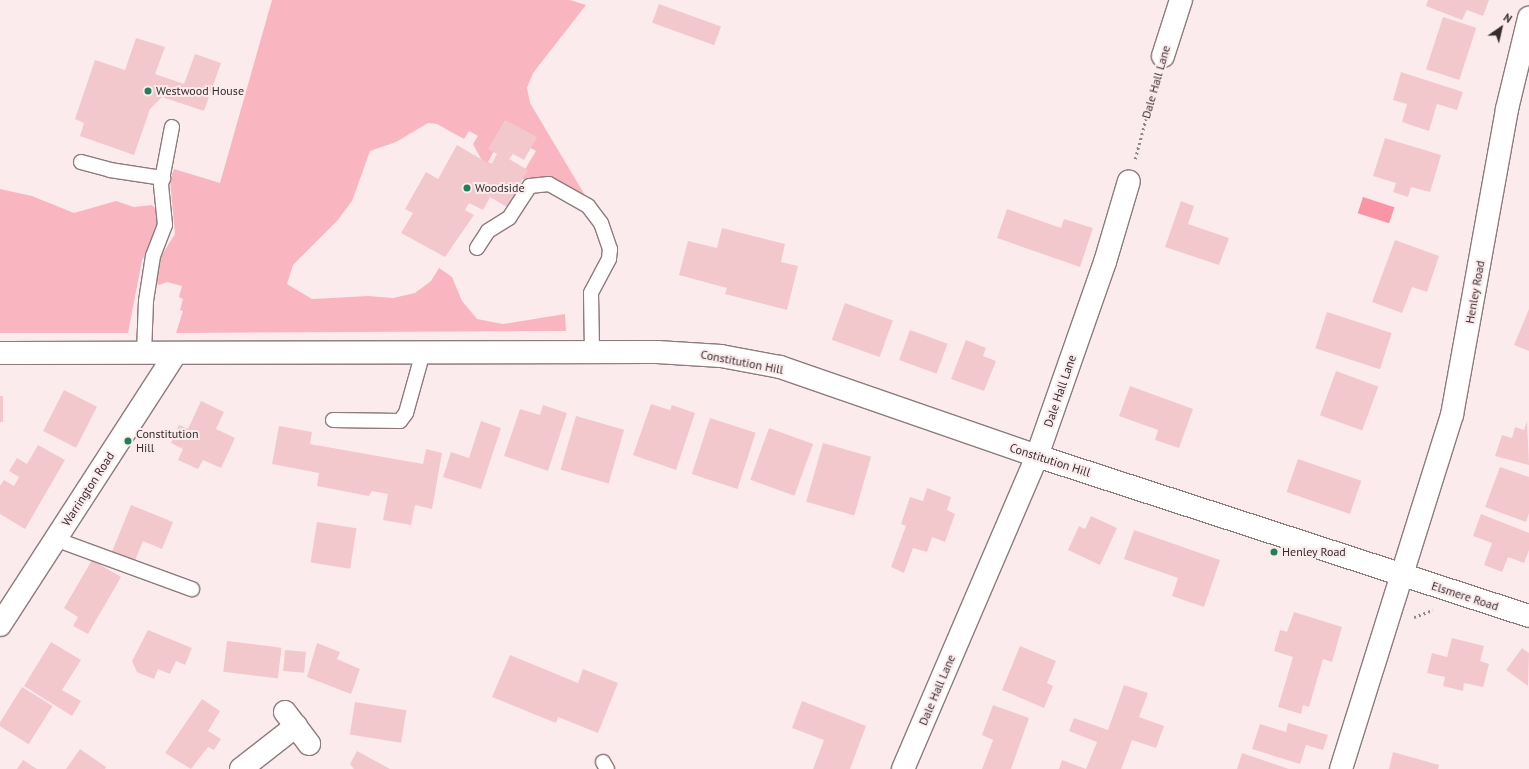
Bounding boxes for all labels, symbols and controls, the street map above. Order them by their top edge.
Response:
north arrow [1481,8,1521,48]
text: N [1501,10,1515,26]
street label: Dale Hall Lane [1139,44,1173,120]
place label: Westwood House [156,84,244,98]
marker: Westwood House [143,86,153,96]
place label: Woodside [475,181,525,195]
marker: Woodside [462,183,472,193]
street label: Henley Road [1462,259,1488,325]
street label: Constitution Hill [699,347,785,377]
street label: Dale Hall Lane [1041,353,1079,429]
place label: Constitution Hill [136,427,199,455]
marker: Constitution Hill [123,436,133,446]
street label: Constitution Hill [1008,440,1092,480]
street label: Warrington Road [59,449,117,529]
place label: Henley Road [1282,545,1346,559]
marker: Henley Road [1269,547,1279,557]
street label: Elsmere Road [1430,578,1500,614]
street label: Dale Hall Lane [916,652,958,728]

